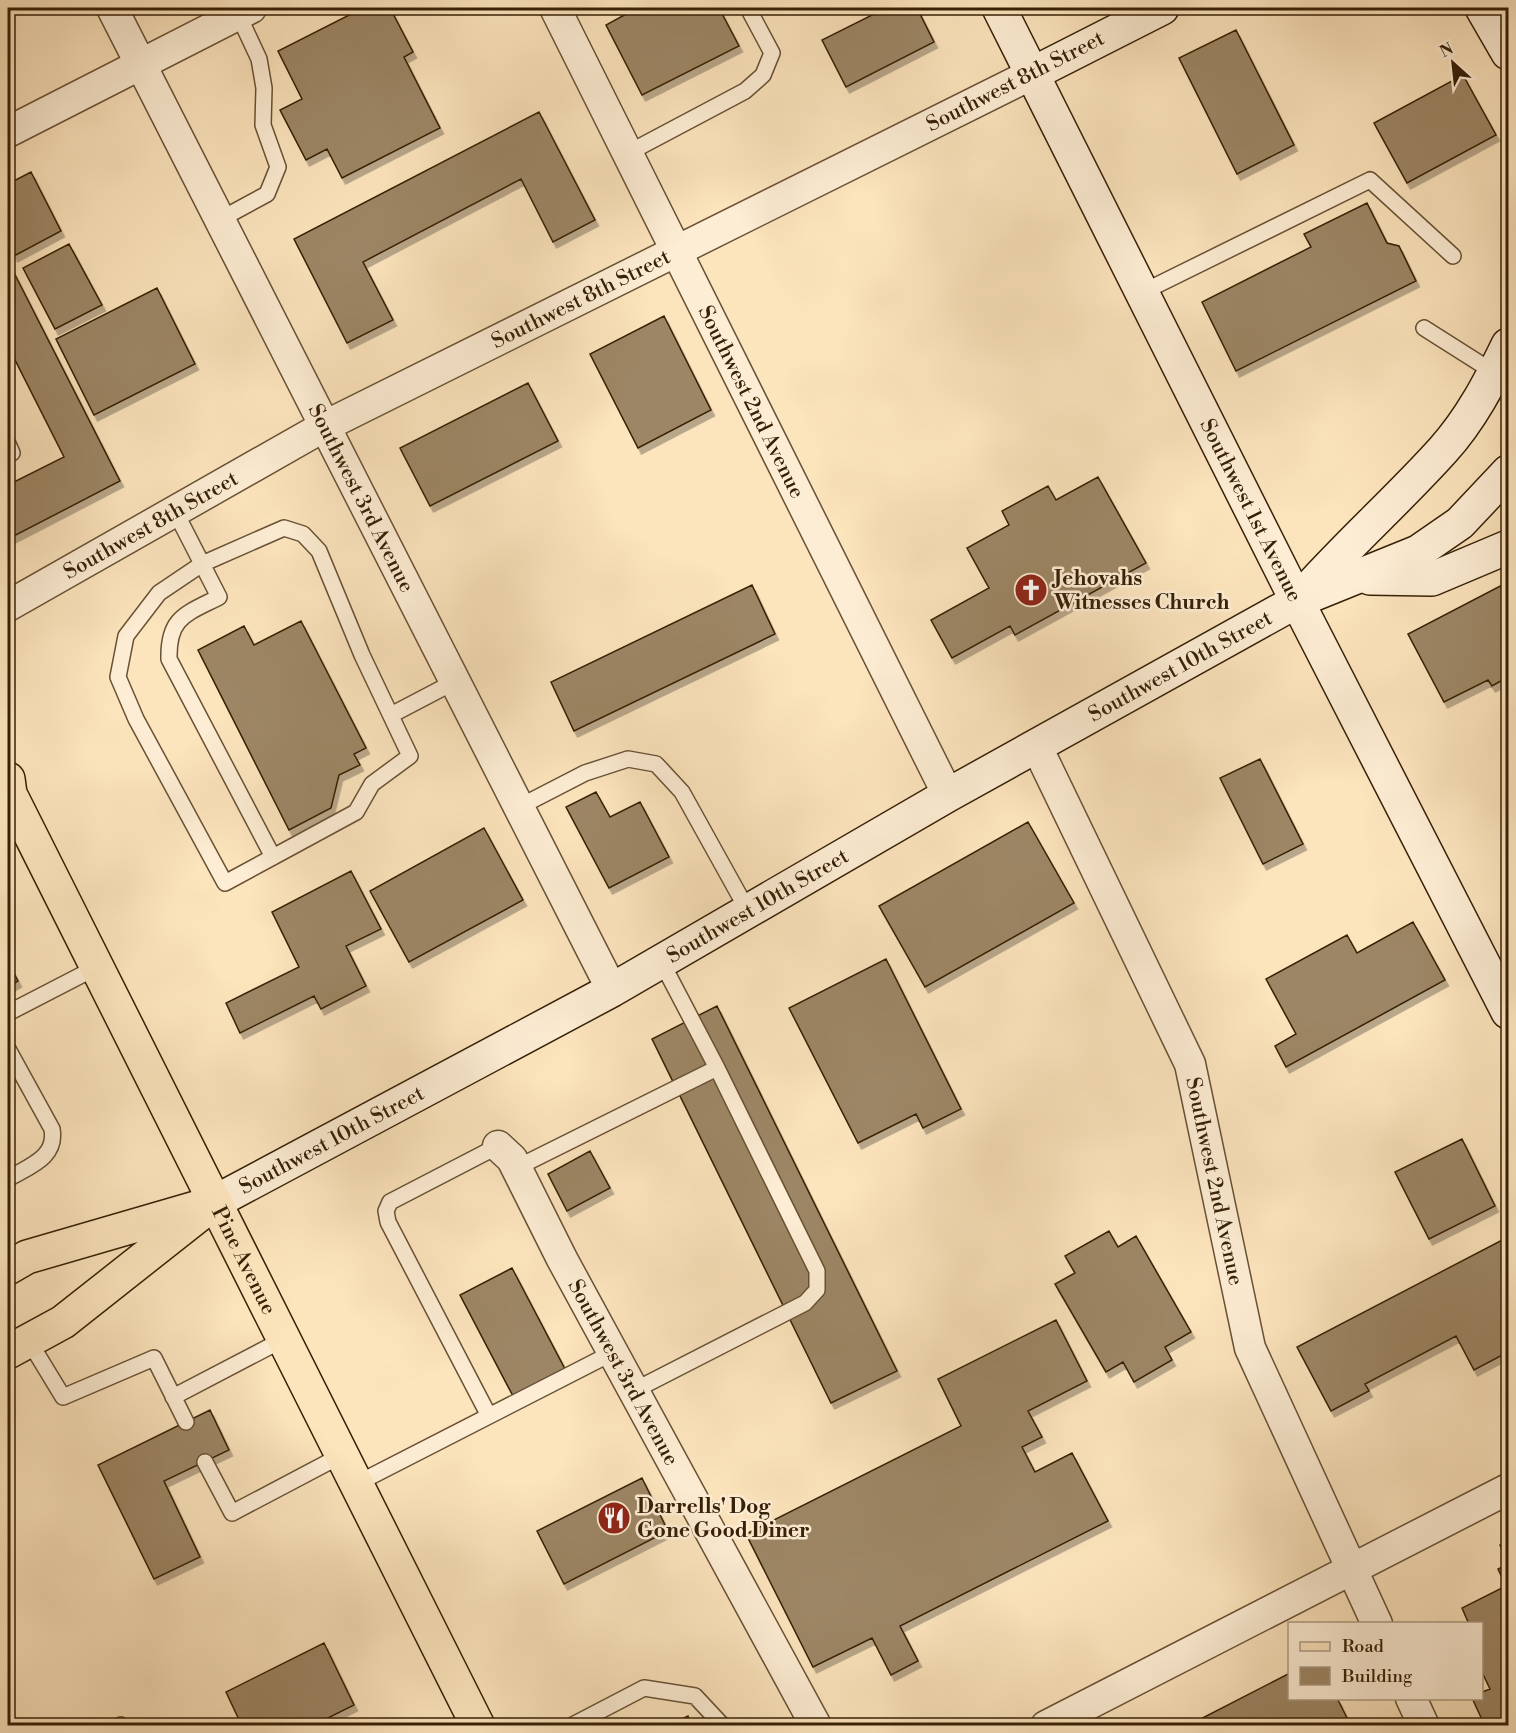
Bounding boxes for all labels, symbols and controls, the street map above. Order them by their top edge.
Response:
street label: Southwest 8th Street [922,25,1109,138]
north arrow [1423,33,1483,93]
text: N [1436,39,1457,62]
street label: Southwest 8th Street [487,244,675,355]
street label: Southwest 2nd Avenue [692,301,810,503]
street label: Southwest 3rd Avenue [302,400,419,597]
street label: Southwest 1st Avenue [1194,415,1307,606]
street label: Southwest 8th Street [59,466,243,586]
place label: Jehovahs Witnesses Church [1051,566,1229,616]
church icon: Jehovahs Witnesses Church [1013,572,1049,608]
street label: Southwest 10th Street [1084,605,1277,728]
street label: Southwest 10th Street [662,843,854,970]
street label: Southwest 2nd Avenue [1179,1075,1248,1288]
street label: Southwest 10th Street [235,1080,429,1201]
street label: Pine Avenue [205,1202,281,1319]
street label: Southwest 3rd Avenue [562,1275,684,1470]
place label: Darrells' Dog Gone Good Diner [637,1494,810,1544]
restaurant icon: Darrells' Dog Gone Good Diner [596,1500,632,1536]
legend [1288,1622,1483,1700]
text: Road [1342,1635,1385,1658]
text: Building [1341,1665,1413,1688]

